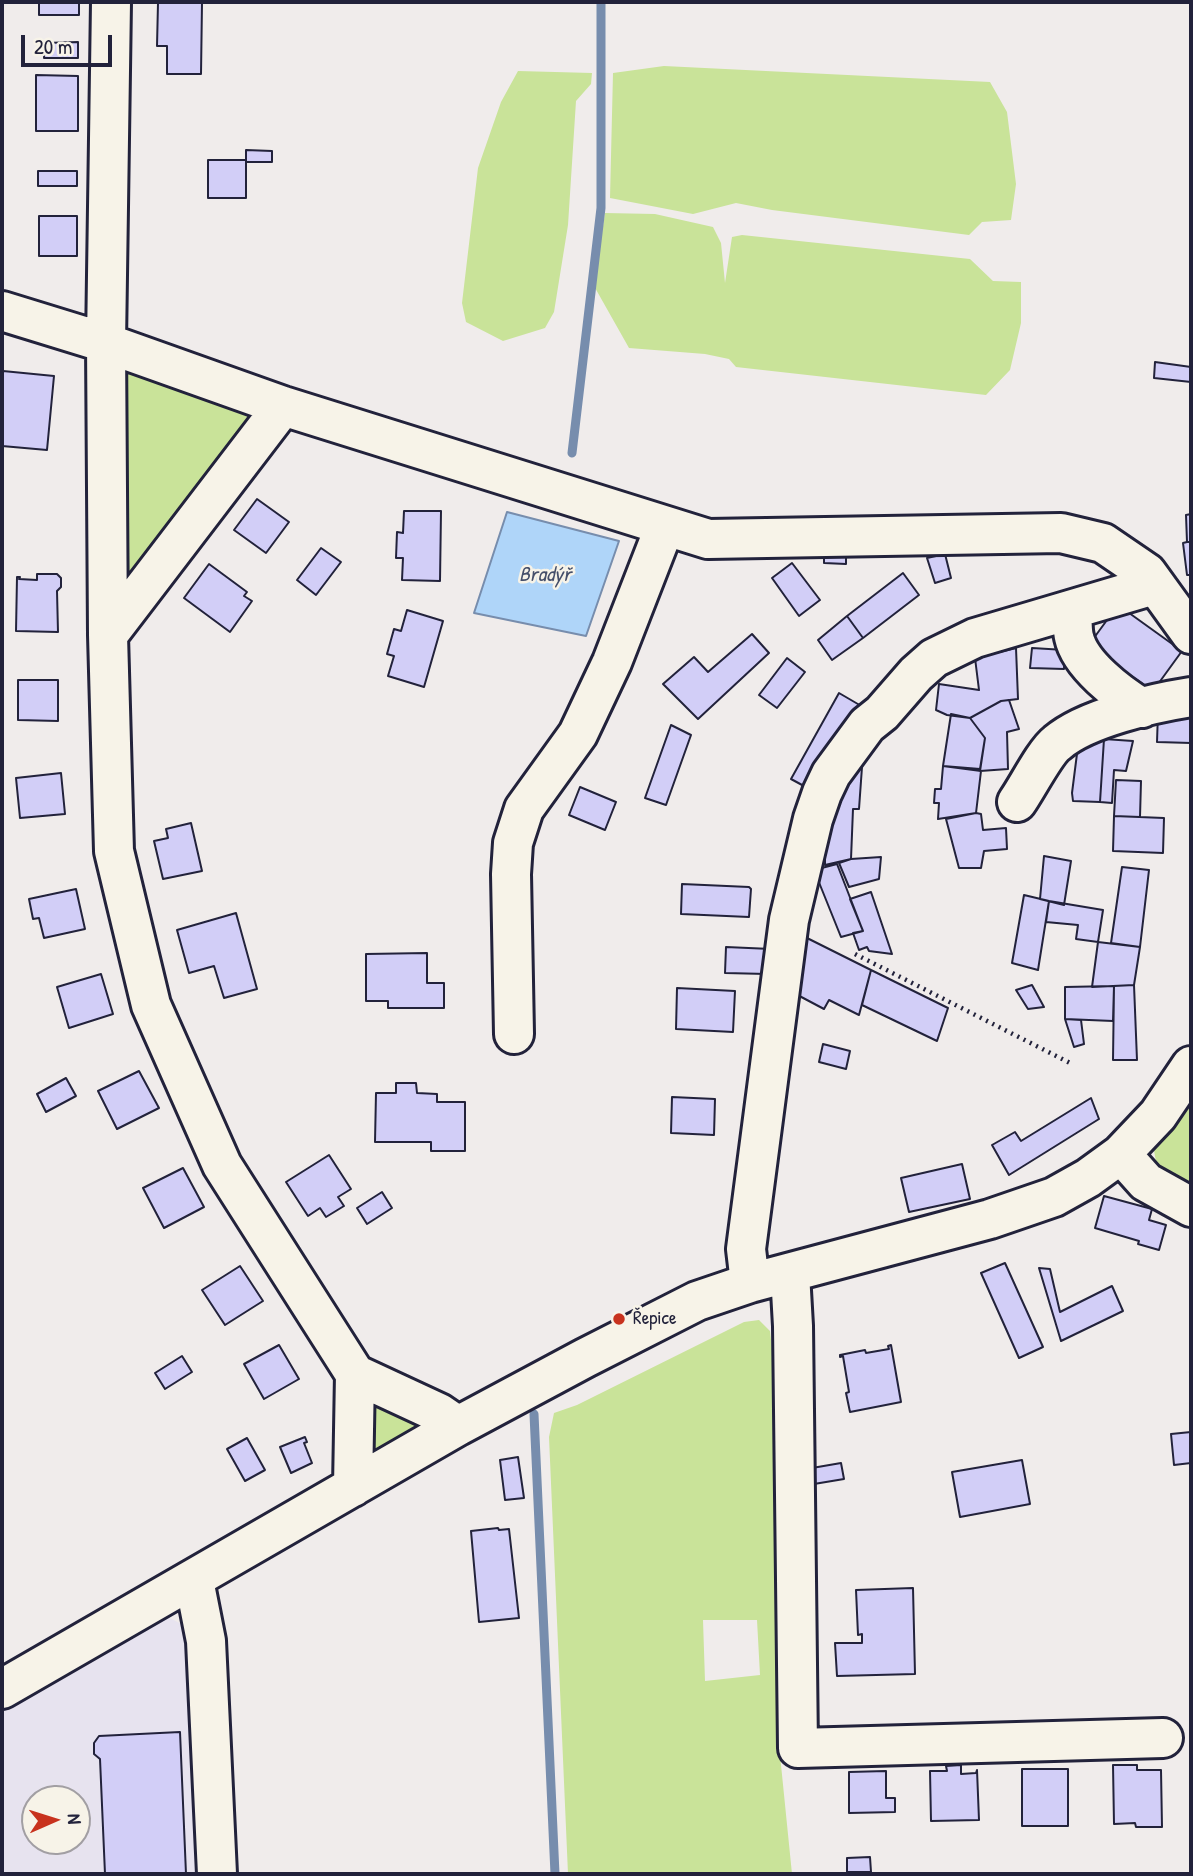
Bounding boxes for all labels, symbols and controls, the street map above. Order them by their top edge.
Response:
scale bar [24,21,116,65]
text: 20 m [34,32,72,61]
water label: Bradýř [519,562,571,588]
place label: Řepice [633,1308,677,1330]
marker: Řepice [611,1311,627,1327]
north arrow [21,1785,91,1855]
text: N [62,1813,88,1825]

